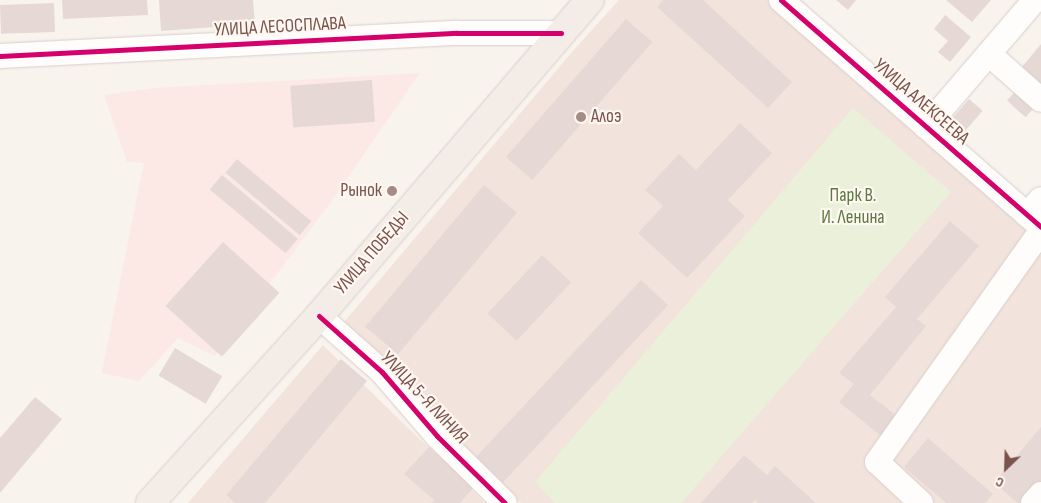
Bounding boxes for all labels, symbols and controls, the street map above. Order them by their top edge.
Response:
street label: УЛИЦА ЛЕСОСПЛАВА [214,12,346,42]
street label: УЛИЦА АЛЕКСЕЕВА [868,54,974,150]
place label: Алоэ [591,106,621,128]
marker: Алоэ [575,111,587,123]
place label: Рынок [340,180,382,202]
marker: Рынок [386,185,398,197]
park label: Парк В. И. Ленина [821,185,885,229]
street label: УЛИЦА ПОБЕДЫ [330,207,414,299]
street label: УЛИЦА 5-Я ЛИНИЯ [375,347,473,449]
north arrow [981,443,1031,493]
text: С [993,473,1006,491]

